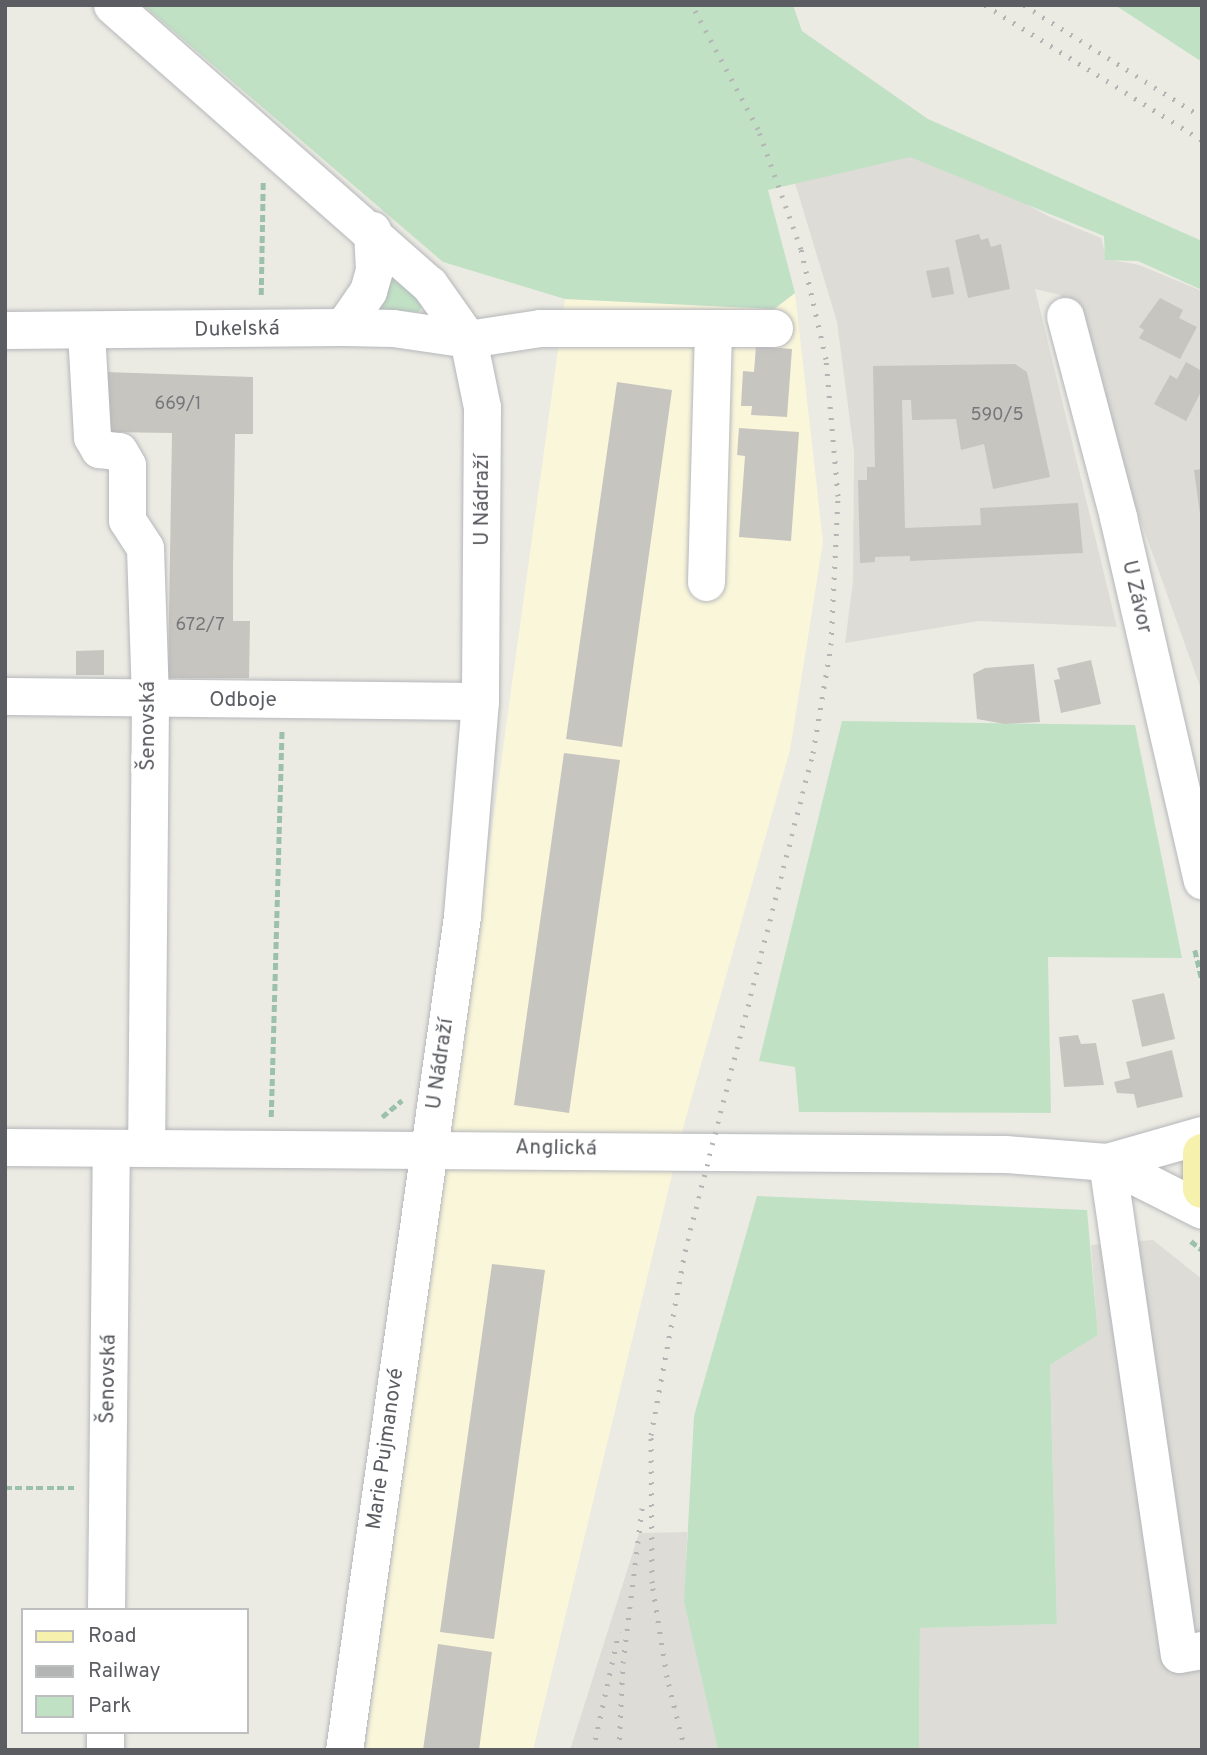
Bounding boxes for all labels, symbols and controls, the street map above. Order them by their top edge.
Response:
street label: Dukelská [194,317,280,343]
house number: 669/1 [154,394,202,416]
house number: 590/5 [970,405,1024,427]
street label: U Nádraží [470,454,496,546]
street label: U Závor [1115,558,1157,636]
house number: 672/7 [175,615,225,637]
street label: Šenovská [136,681,162,771]
street label: Odboje [209,688,277,714]
street label: U Nádraží [422,1017,460,1111]
street label: Anglická [515,1136,597,1162]
street label: Šenovská [96,1334,122,1424]
street label: Marie Pujmanové [362,1367,410,1531]
legend [21,1608,248,1734]
text: Road [88,1623,137,1650]
text: Railway [88,1658,161,1685]
text: Park [88,1693,131,1720]

